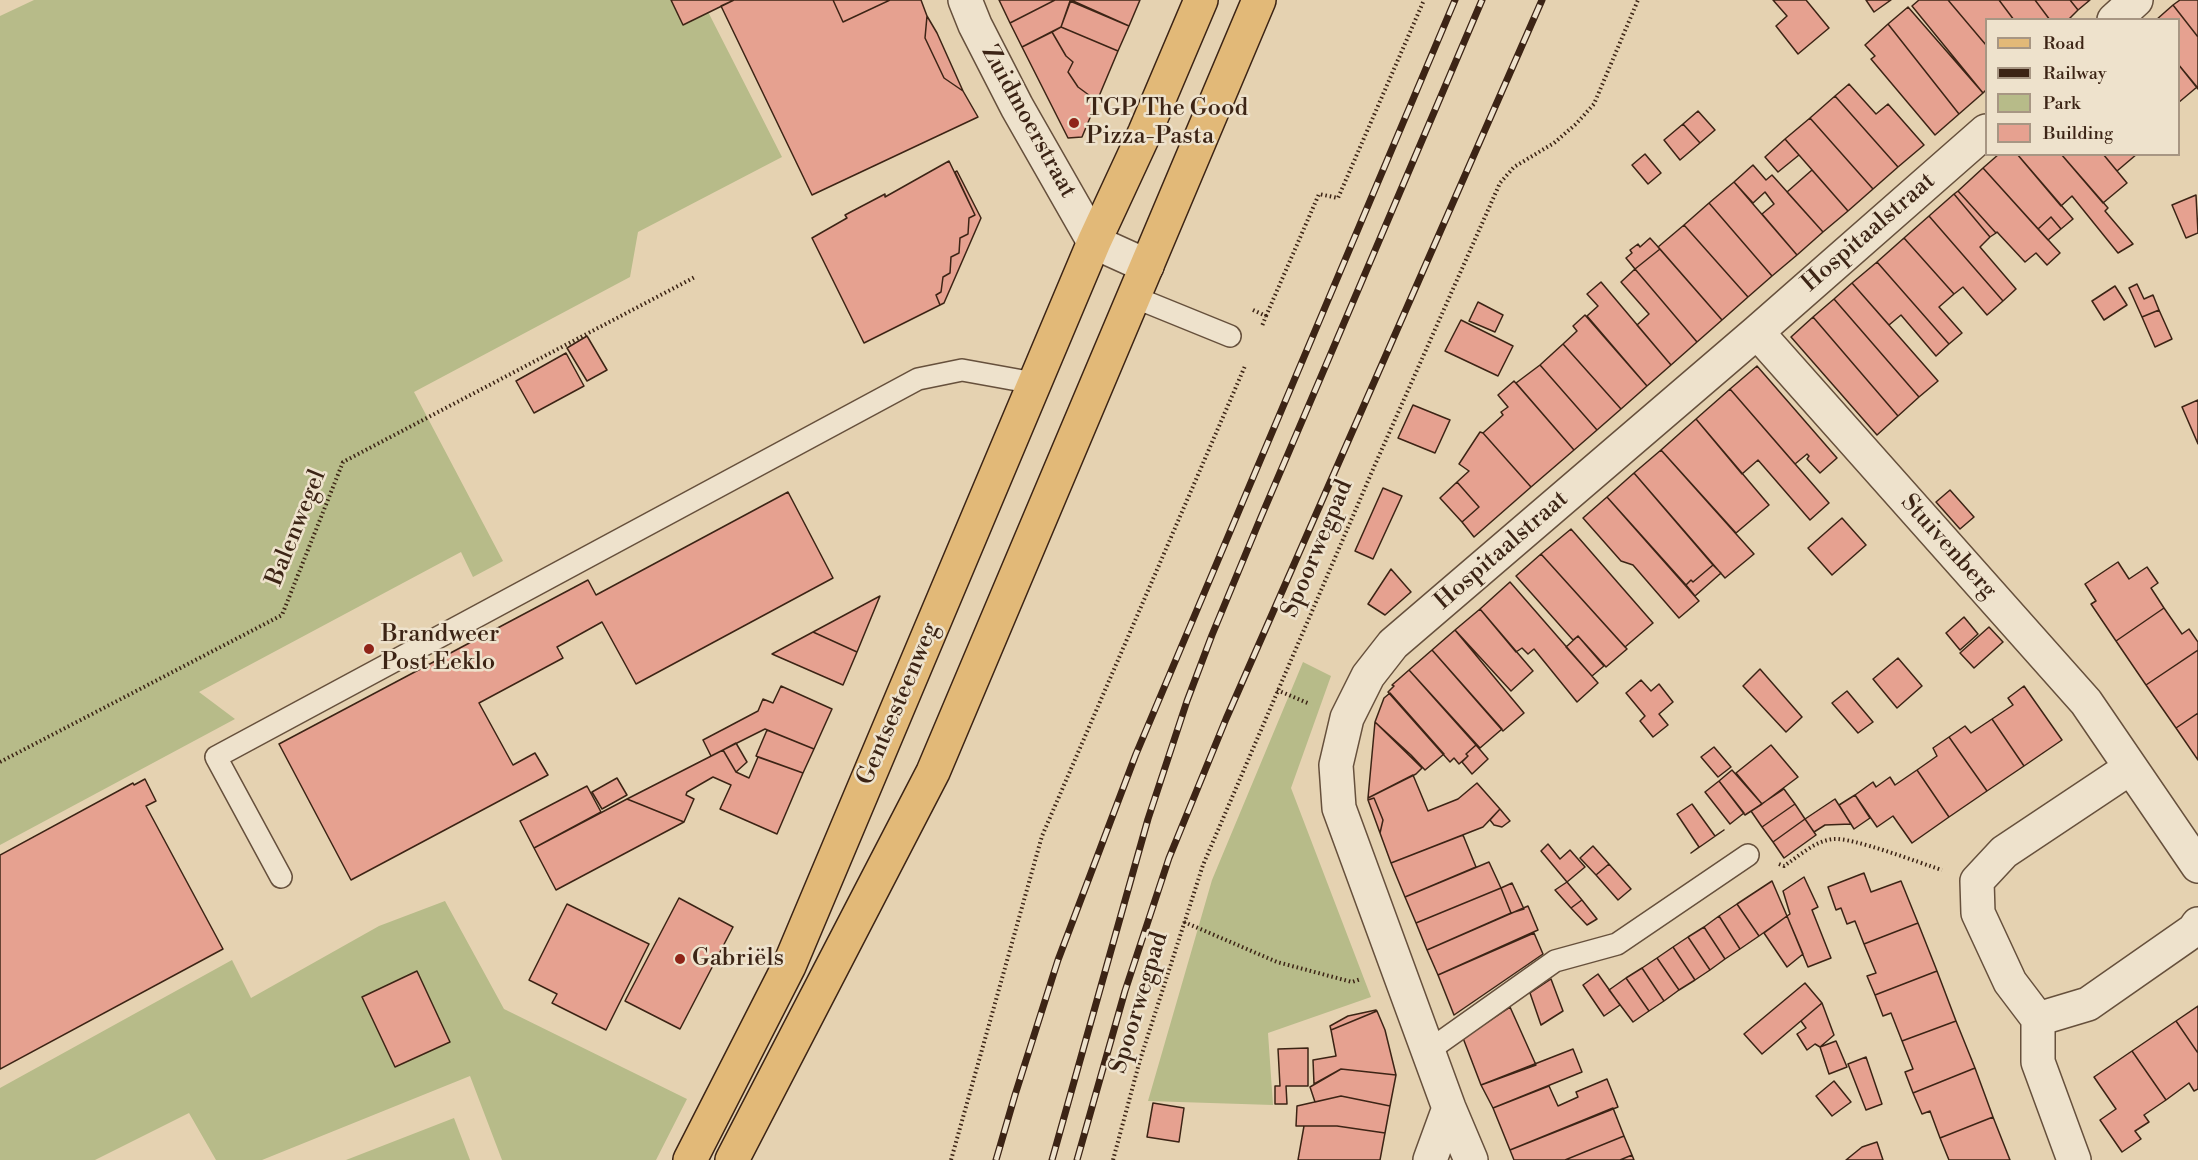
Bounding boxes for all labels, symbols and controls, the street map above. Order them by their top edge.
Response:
legend [1985,18,2180,156]
text: Road [2043,32,2085,55]
street label: Zuidmoerstraat [974,41,1082,203]
text: Railway [2043,62,2106,85]
text: Park [2043,92,2080,115]
place label: TGP The Good Pizza-Pasta [1086,95,1248,151]
marker: TGP The Good Pizza-Pasta [1067,116,1081,130]
text: Building [2043,122,2113,145]
street label: Hospitaalstraat [1796,167,1942,299]
street label: Balenwegel [261,466,333,590]
street label: Spoorwegpad [1276,476,1360,622]
street label: Hospitaalstraat [1429,485,1575,617]
street label: Stuivenberg [1894,489,2002,605]
street label: Gentsesteenweg [852,618,946,790]
place label: Brandweer Post Eeklo [381,621,499,677]
marker: Brandweer Post Eeklo [362,642,376,656]
street label: Spoorwegpad [1105,929,1175,1077]
place label: Gabriëls [692,945,784,973]
marker: Gabriëls [673,952,687,966]

